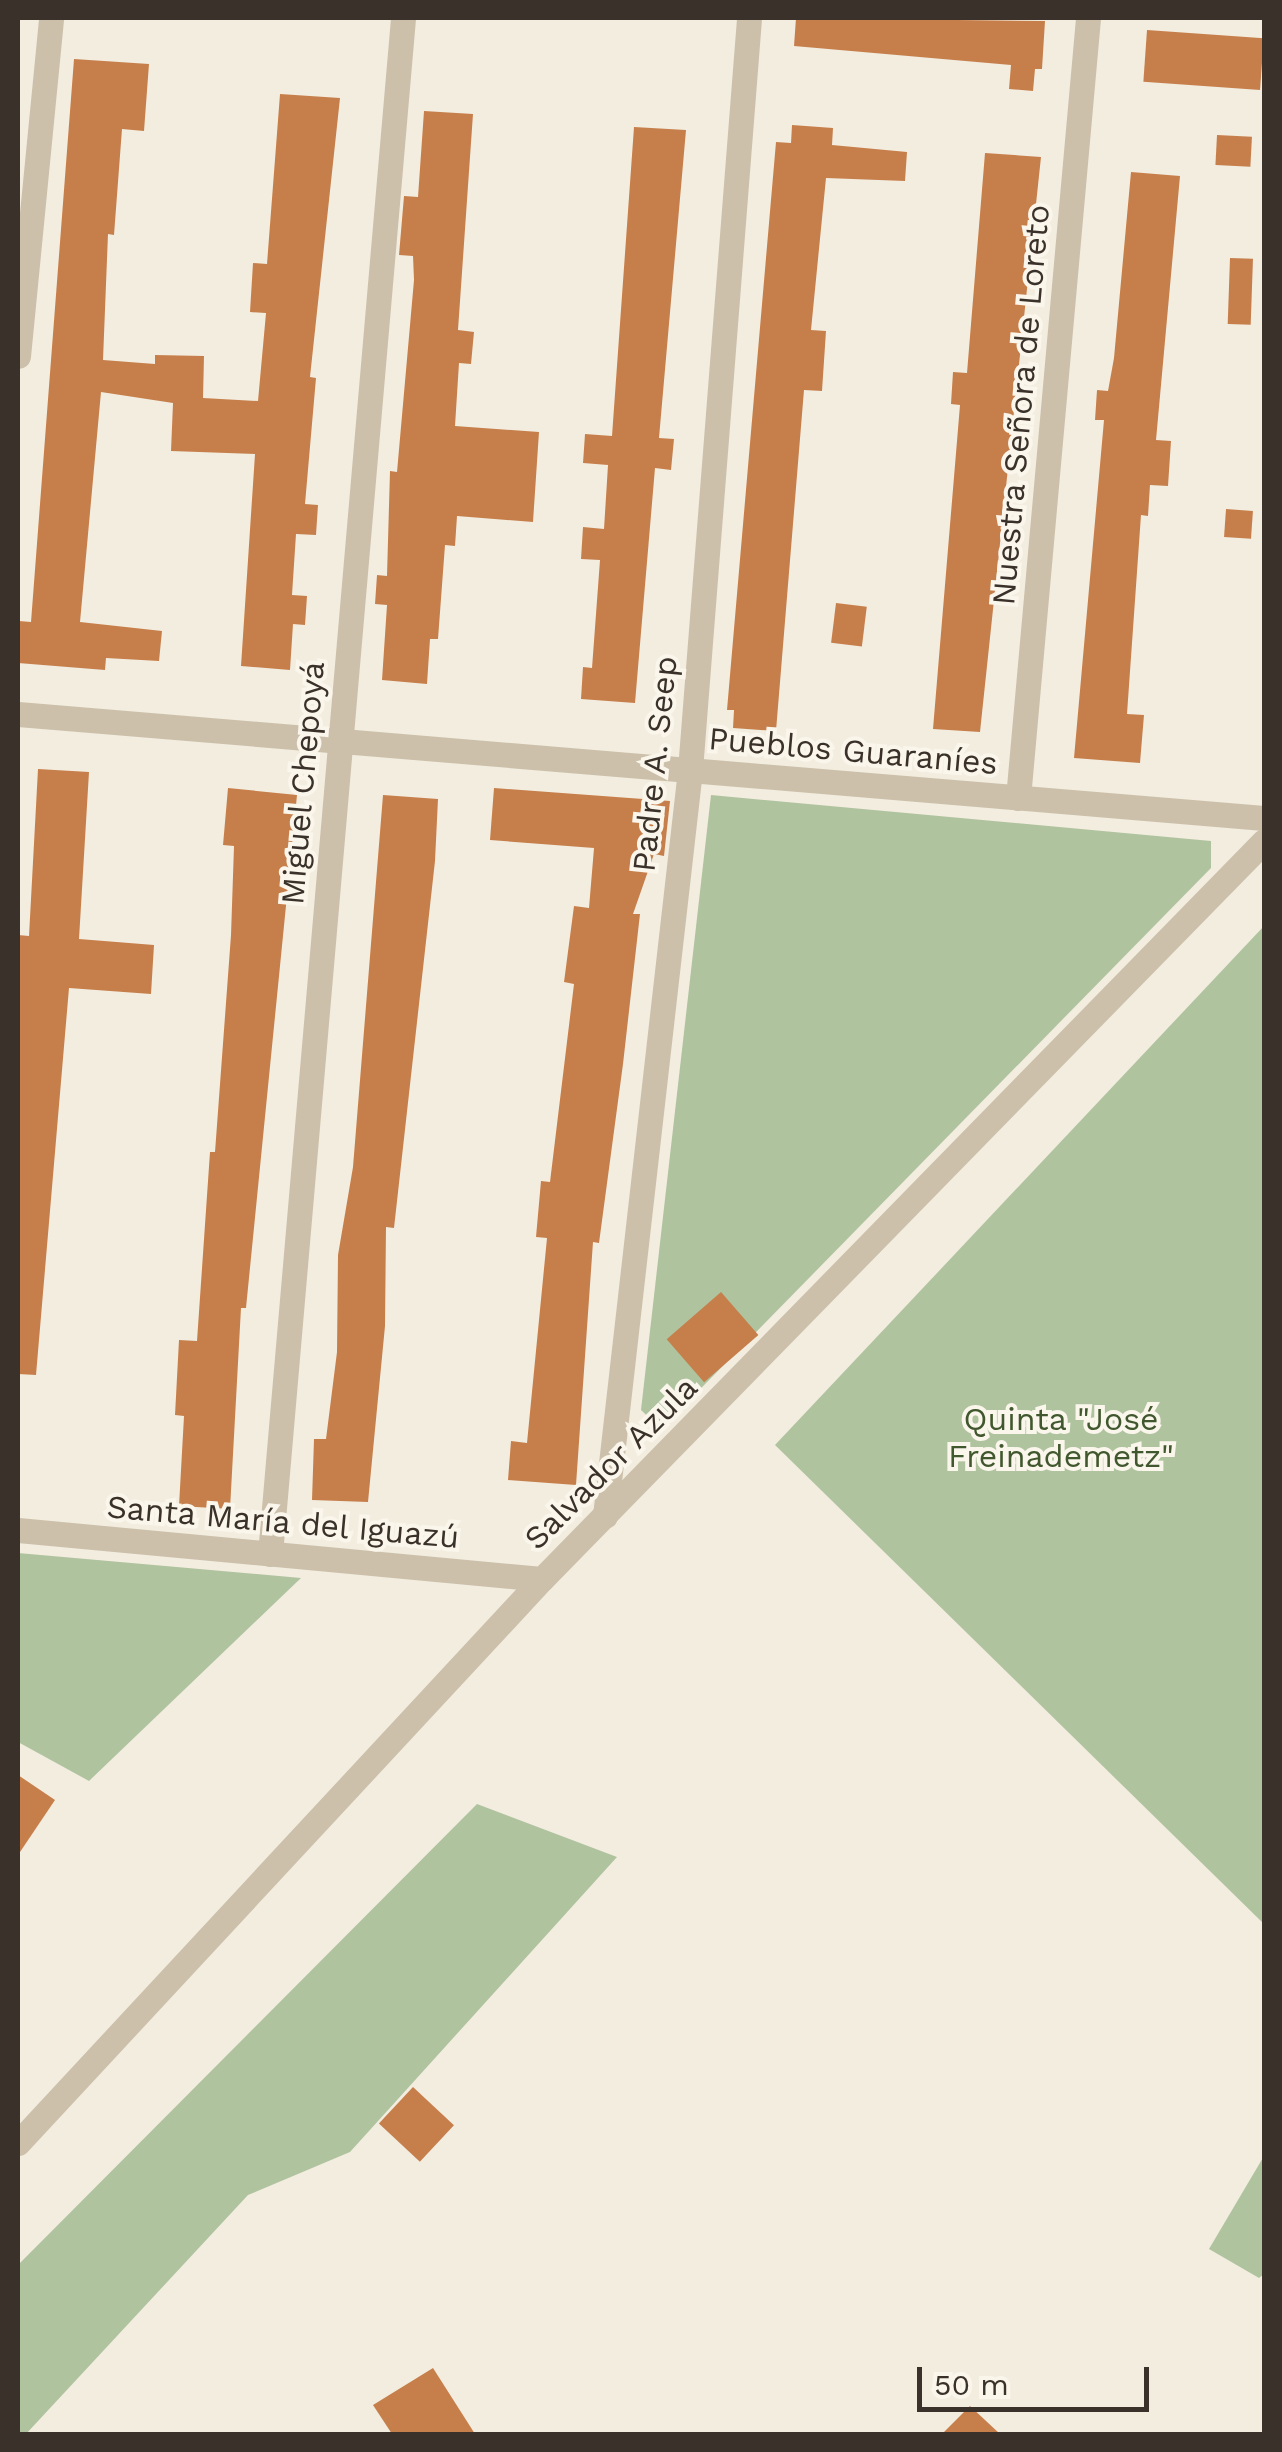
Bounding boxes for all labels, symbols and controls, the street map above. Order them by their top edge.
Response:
street label: Nuestra Señora de Loreto [984,202,1058,608]
street label: Padre A. Seep [625,654,685,874]
street label: Miguel Chepoyá [273,659,333,907]
street label: Pueblos Guaraníes [707,719,999,783]
street label: Salvador Azula [516,1368,706,1558]
park label: Quinta "José Freinademetz" [948,1401,1174,1476]
street label: Santa María del Iguazú [104,1487,462,1557]
scale bar [922,2347,1154,2409]
text: 50 m [934,2367,1009,2402]

